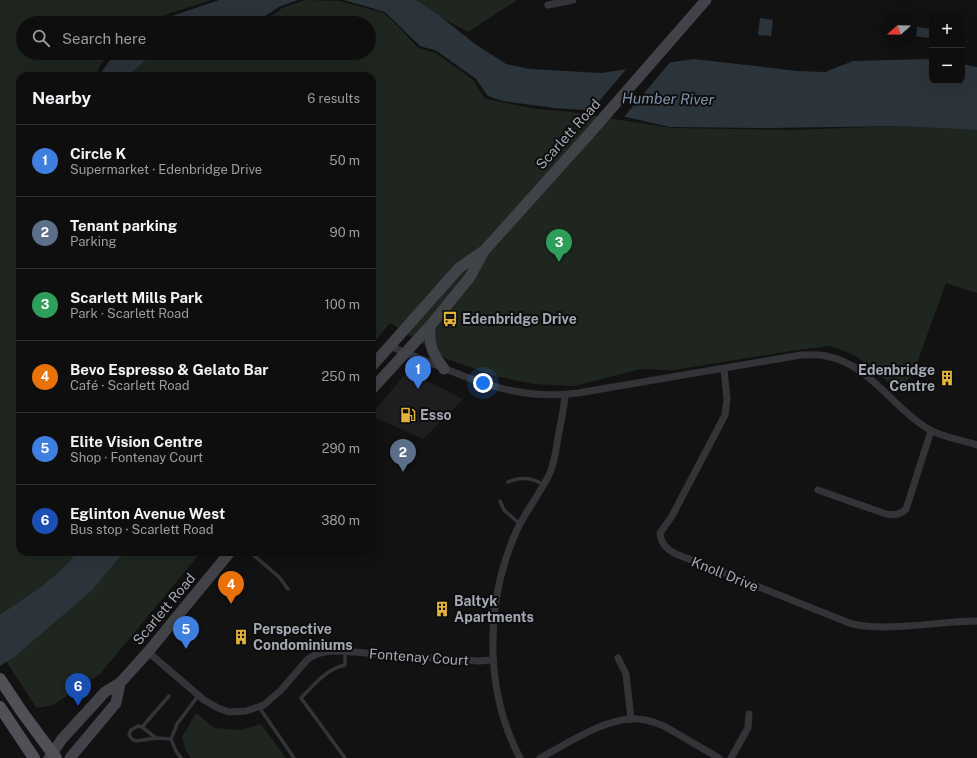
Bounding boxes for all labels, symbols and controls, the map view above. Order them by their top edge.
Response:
north arrow [881,12,917,48]
map controls [929,12,965,84]
button: + [929,12,965,48]
search box [16,16,376,60]
icon: search [30,27,52,49]
text: Search here [62,30,146,47]
button: − [929,48,965,84]
text: Nearby [32,88,91,108]
water label: Humber River [622,89,715,108]
text: 6 results [307,91,360,106]
street label: Scarlett Road [532,96,604,172]
text: Circle K [70,145,126,162]
text: 1 [42,153,48,168]
text: 50 m [329,153,360,168]
text: Supermarket · Edenbridge Drive [70,162,262,177]
text: Tenant parking [70,217,177,234]
text: 2 [41,225,49,240]
text: 90 m [330,225,360,240]
pin: 3 [546,229,572,262]
text: Parking [70,234,117,249]
text: Scarlett Mills Park [70,289,203,306]
text: 3 [41,297,49,312]
text: 100 m [324,297,360,312]
text: Park · Scarlett Road [70,306,189,321]
bus stop icon: Edenbridge Drive [441,310,459,328]
place label: Edenbridge Drive [462,311,577,327]
pin: 1 [405,356,431,389]
text: Bevo Espresso & Gelato Bar [70,361,268,378]
place label: Edenbridge Centre [858,362,935,394]
text: 4 [41,369,49,384]
text: 250 m [322,369,360,384]
building icon: Edenbridge Centre [938,369,956,387]
your location [473,373,493,393]
text: Café · Scarlett Road [70,378,189,393]
fuel station icon: Esso [399,406,417,424]
place label: Esso [420,407,452,423]
text: Elite Vision Centre [70,433,203,450]
pin: 2 [390,439,416,472]
text: 5 [41,441,49,456]
text: 290 m [322,441,360,456]
text: Shop · Fontenay Court [70,450,203,465]
text: Eglinton Avenue West [70,505,225,522]
text: 6 [41,513,49,528]
text: 380 m [321,513,360,528]
text: Bus stop · Scarlett Road [70,522,214,537]
street label: Knoll Drive [689,553,761,595]
street label: Scarlett Road [129,570,199,648]
pin: 4 [218,571,244,604]
place label: Baltyk Apartments [454,593,534,625]
building icon: Baltyk Apartments [433,600,451,618]
pin: 5 [173,616,199,649]
place label: Perspective Condominiums [253,621,353,653]
building icon: Perspective Condominiums [232,628,250,646]
street label: Fontenay Court [369,646,469,668]
pin: 6 [65,673,91,706]

